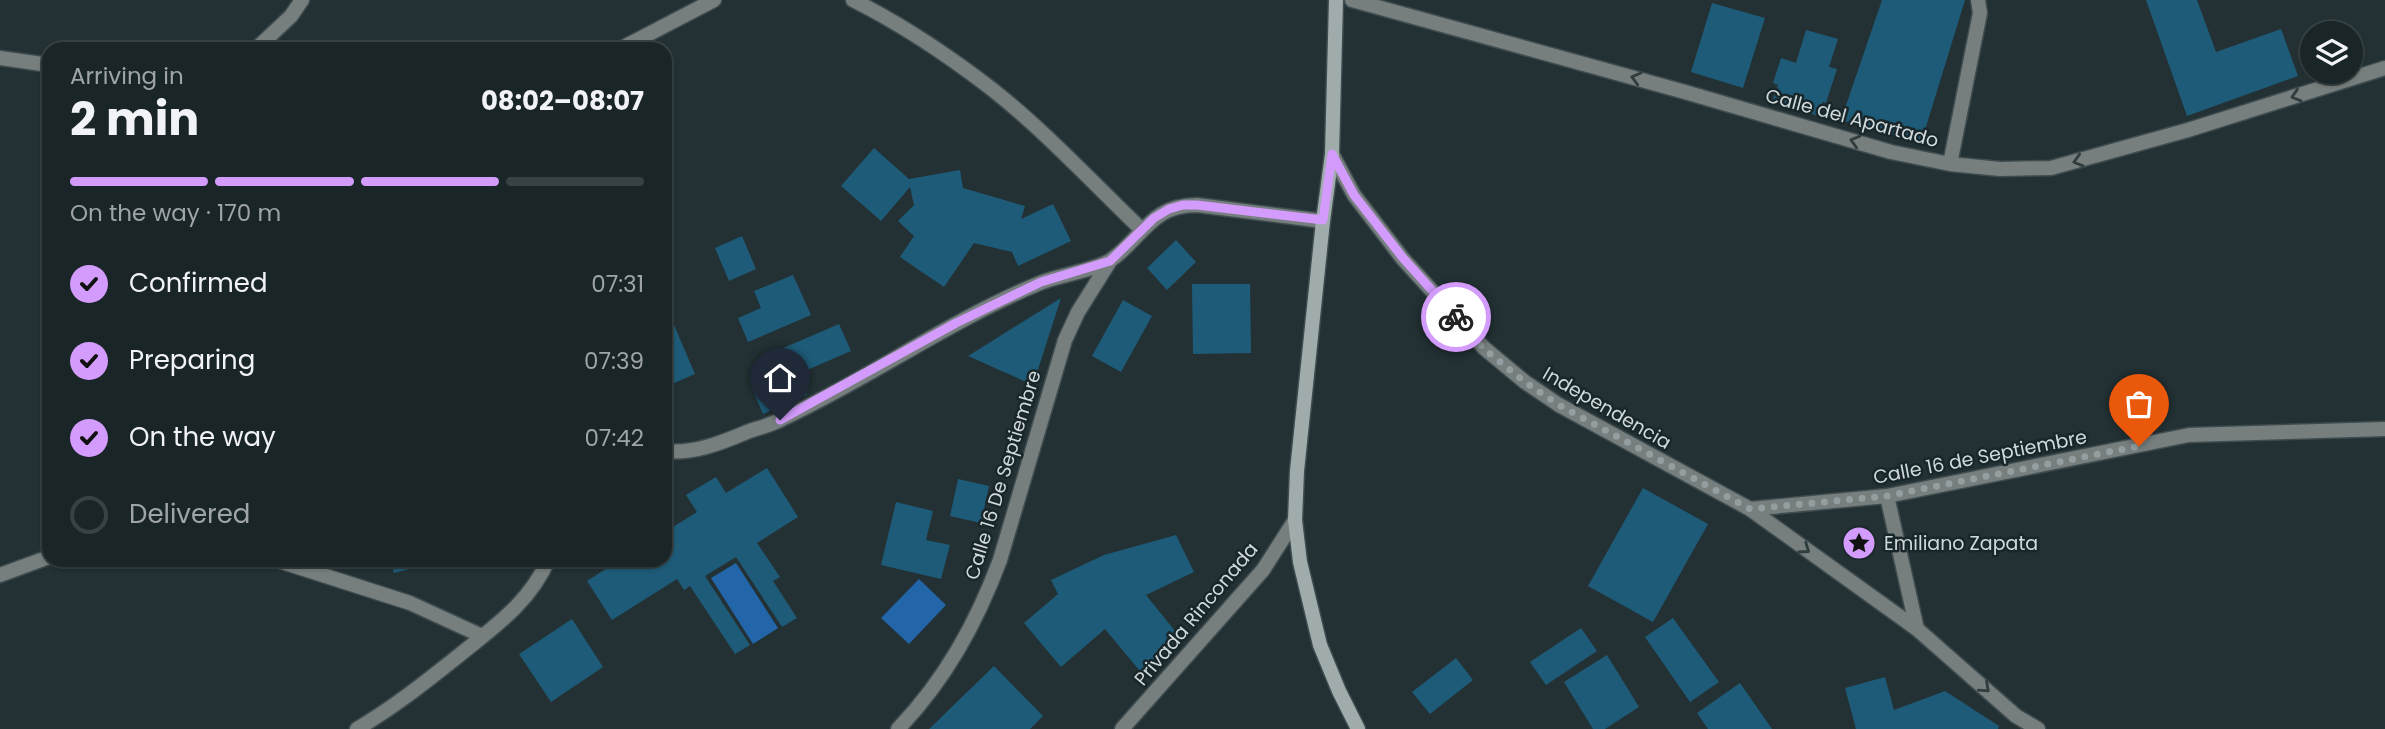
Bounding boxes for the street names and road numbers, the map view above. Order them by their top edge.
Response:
street label: Calle del Apartado [1762,82,1942,154]
street label: Independencia [1538,360,1676,456]
street label: Calle 16 De Septiembre [958,367,1048,583]
street label: Calle 16 de Septiembre [1871,423,2089,491]
street label: Privada Rinconada [1128,536,1264,692]

